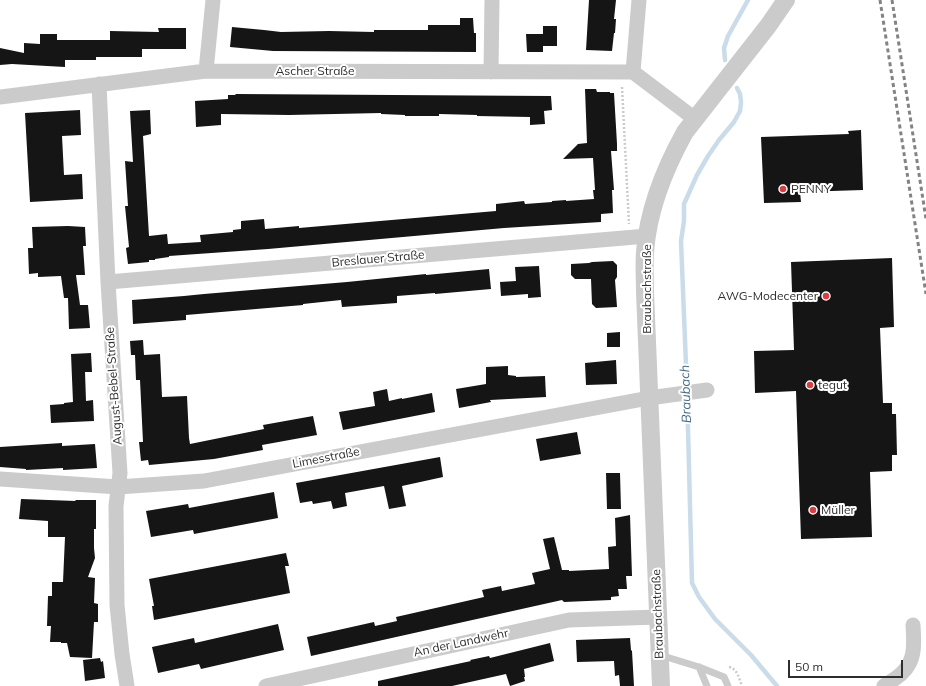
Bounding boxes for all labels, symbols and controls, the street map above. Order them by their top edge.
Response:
street label: Ascher Straße [276,64,354,78]
place label: PENNY [791,182,831,196]
marker: PENNY [778,184,788,194]
street label: Braubachstraße [640,244,654,334]
street label: Breslauer Straße [331,248,425,270]
place label: AWG-Modecenter [718,289,818,303]
marker: AWG-Modecenter [821,291,831,301]
street label: August-Bebel-Straße [103,326,125,446]
water label: Braubach [677,365,695,423]
place label: tegut [818,378,847,392]
marker: tegut [805,380,815,390]
street label: Limesstraße [291,444,361,472]
place label: Müller [821,503,855,517]
marker: Müller [808,505,818,515]
street label: Braubachstraße [649,569,667,659]
street label: An der Landwehr [412,626,510,660]
scale bar [790,652,905,678]
text: 50 m [795,659,823,674]

